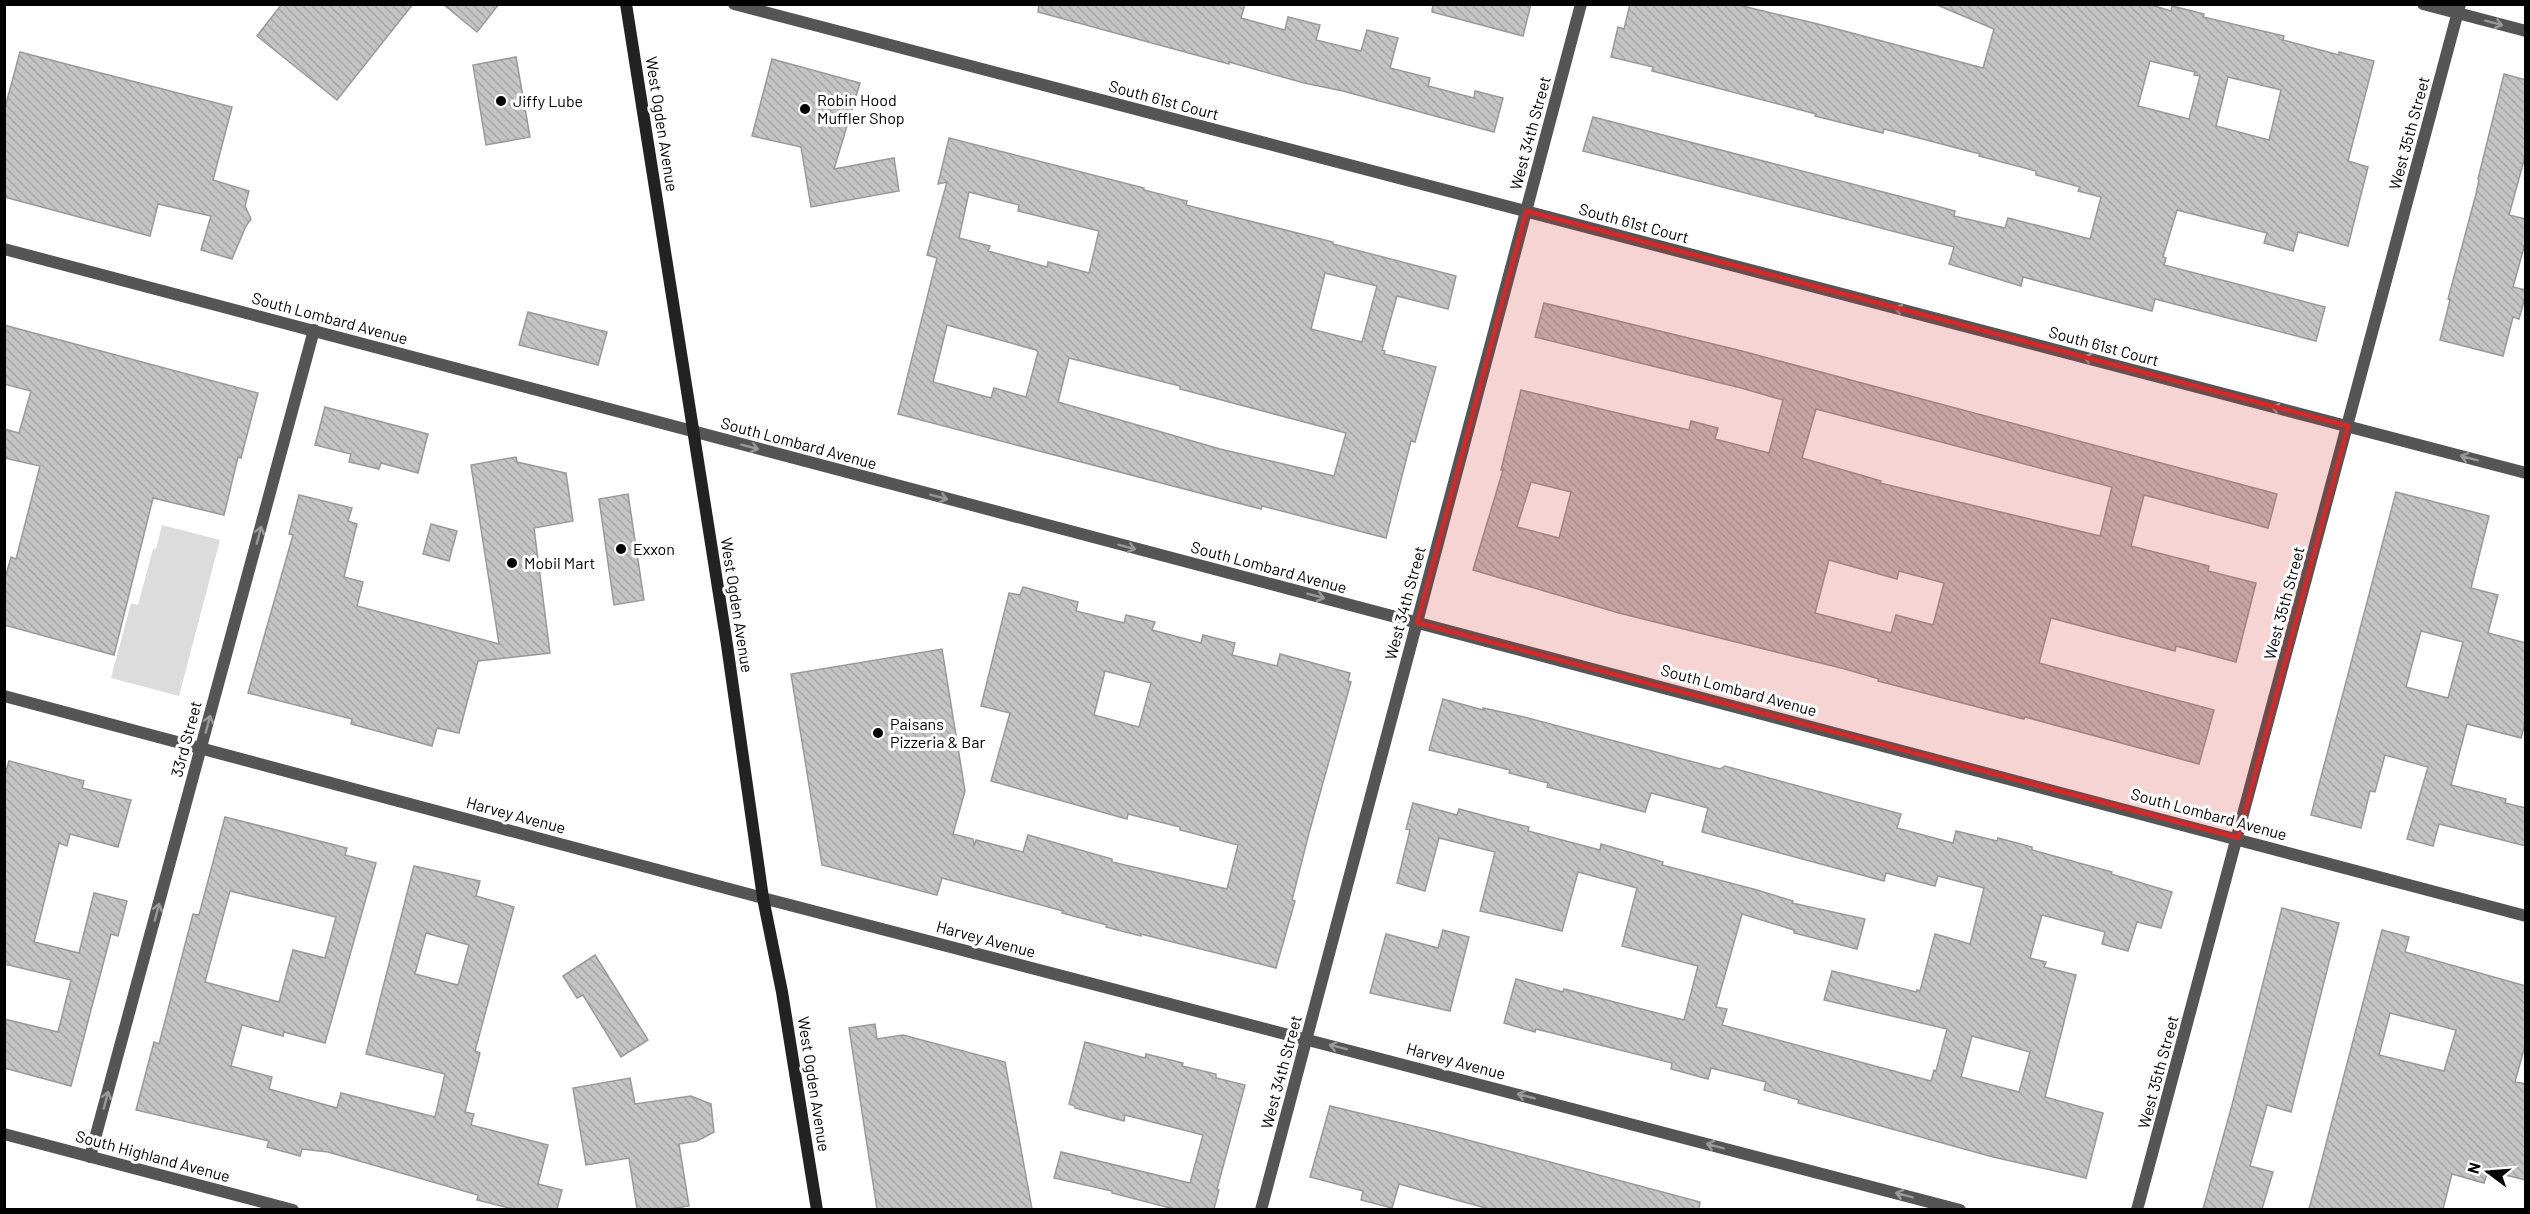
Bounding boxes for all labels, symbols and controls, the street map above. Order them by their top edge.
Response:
one-way arrow [2485,18,2504,30]
street label: West Ogden Avenue [642,55,683,193]
street label: West 34th Street [1505,74,1554,192]
street label: West 35th Street [2384,74,2433,191]
street label: South 61st Court [1107,76,1221,123]
place label: Robin Hood Muffler Shop [817,90,905,127]
place label: Jiffy Lube [513,91,583,110]
marker: Jiffy Lube [494,94,508,108]
marker: Robin Hood Muffler Shop [798,102,812,116]
street label: South 61st Court [1577,199,1691,246]
street label: South Lombard Avenue [250,288,410,347]
one-way arrow [1894,304,1913,315]
street label: South 61st Court [2047,322,2161,369]
one-way arrow [2082,353,2101,365]
one-way arrow [2271,402,2290,414]
street label: South Lombard Avenue [719,413,879,472]
one-way arrow [741,442,760,453]
one-way arrow [2460,452,2479,463]
one-way arrow [929,492,948,503]
one-way arrow [253,526,265,545]
street label: West Ogden Avenue [717,536,758,674]
street label: South Lombard Avenue [1189,537,1349,596]
place label: Exxon [633,539,675,558]
marker: Exxon [614,542,628,556]
one-way arrow [1117,542,1136,553]
street label: West 34th Street [1380,544,1429,662]
street label: West 35th Street [2259,544,2308,661]
place label: Mobil Mart [524,553,595,572]
marker: Mobil Mart [505,556,519,570]
one-way arrow [1306,591,1325,603]
street label: South Lombard Avenue [1659,660,1819,719]
street label: 33rd Street [166,699,205,779]
one-way arrow [202,714,214,733]
place label: Paisans Pizzeria & Bar [890,714,985,751]
marker: Paisans Pizzeria & Bar [871,726,885,740]
street label: South Lombard Avenue [2129,784,2289,843]
street label: Harvey Avenue [464,792,568,837]
one-way arrow [152,903,163,922]
street label: Harvey Avenue [934,916,1038,961]
street label: West 34th Street [1256,1013,1305,1131]
street label: West 35th Street [2133,1013,2182,1130]
street label: West Ogden Avenue [794,1015,835,1153]
street label: Harvey Avenue [1404,1038,1508,1083]
one-way arrow [1329,1041,1348,1053]
one-way arrow [1517,1090,1536,1102]
one-way arrow [100,1091,112,1110]
street label: South Highland Avenue [74,1126,232,1185]
one-way arrow [1706,1139,1725,1151]
north arrow [2458,1142,2518,1202]
text: N [2463,1160,2484,1175]
one-way arrow [1895,1188,1914,1200]

